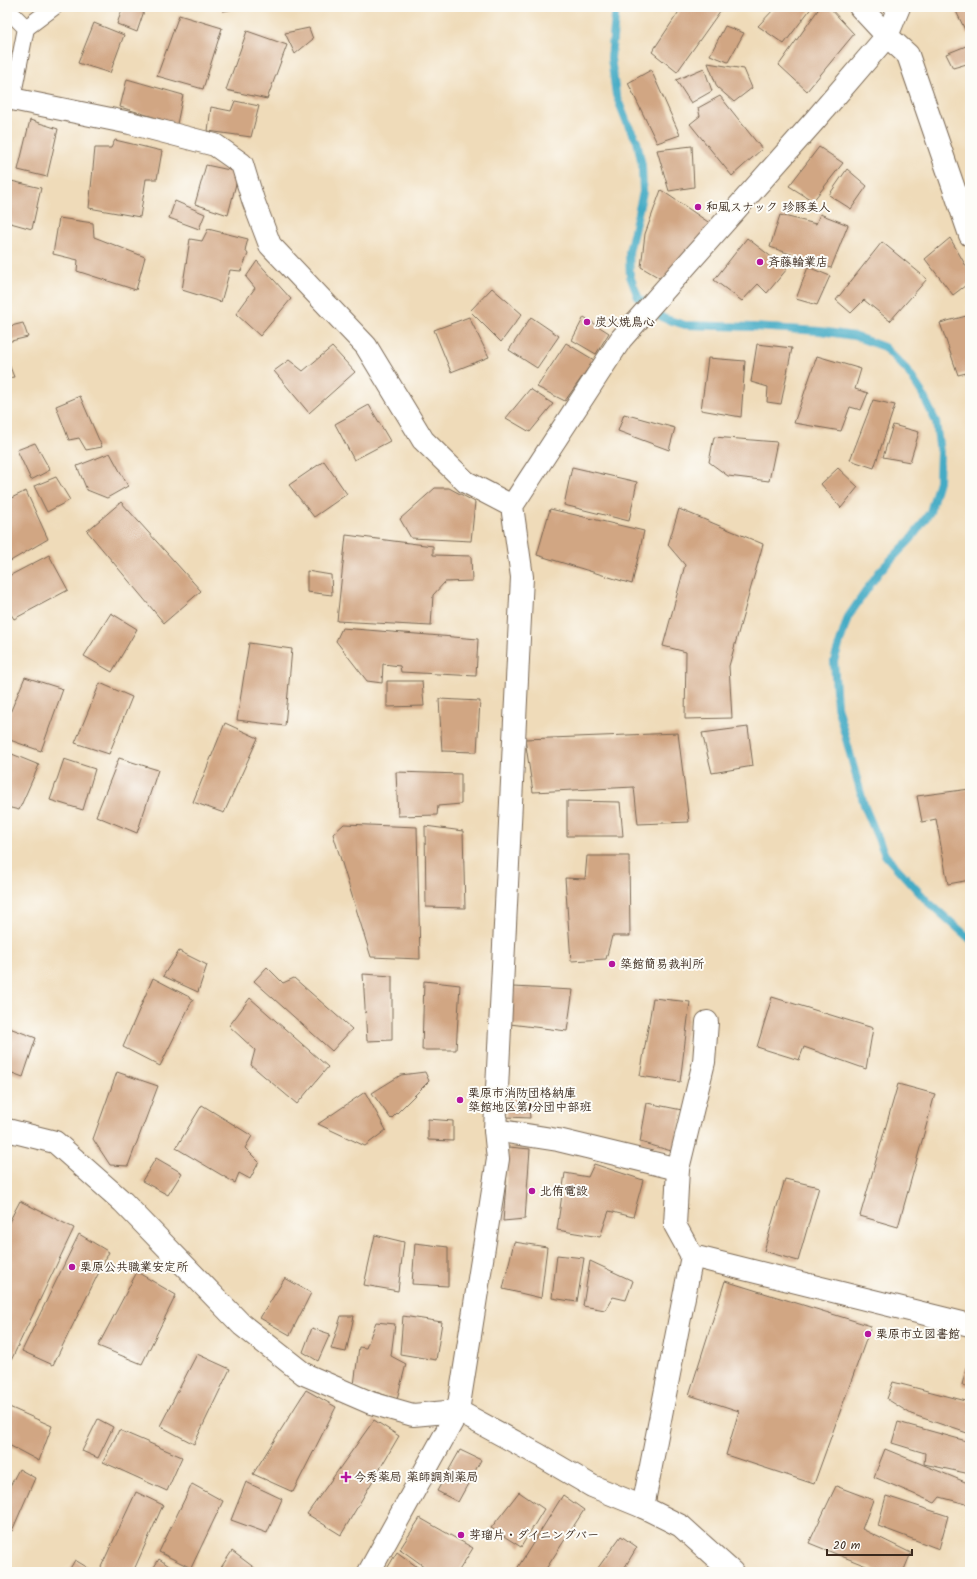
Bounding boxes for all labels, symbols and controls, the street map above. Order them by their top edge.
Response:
place label: 和風スナック 珍豚美人 [706,198,830,217]
marker: 和風スナック 珍豚美人 [693,202,703,212]
place label: 斉藤輪業店 [768,253,828,272]
marker: 斉藤輪業店 [755,257,765,267]
place label: 炭火焼鳥心 [595,313,655,332]
marker: 炭火焼鳥心 [582,317,592,327]
place label: 築館簡易裁判所 [620,955,705,974]
marker: 築館簡易裁判所 [607,959,617,969]
place label: 栗原市消防団格納庫 築館地区第1分団中部班 [468,1084,592,1117]
marker: 栗原市消防団格納庫 築館地区第1分団中部班 [455,1095,465,1105]
place label: 北侑電設 [540,1182,588,1201]
marker: 北侑電設 [527,1186,537,1196]
place label: 栗原公共職業安定所 [80,1258,189,1277]
marker: 栗原公共職業安定所 [67,1262,77,1272]
place label: 栗原市立図書館 [876,1325,960,1344]
marker: 栗原市立図書館 [863,1329,873,1339]
place label: 今秀薬局 薬師調剤薬局 [354,1468,479,1487]
marker: 今秀薬局 薬師調剤薬局 [341,1472,351,1482]
place label: 芽瑠片・ダイニングバー [469,1526,599,1545]
marker: 芽瑠片・ダイニングバー [456,1530,466,1540]
scale bar [827,1531,912,1557]
text: 20 m [833,1536,861,1555]

